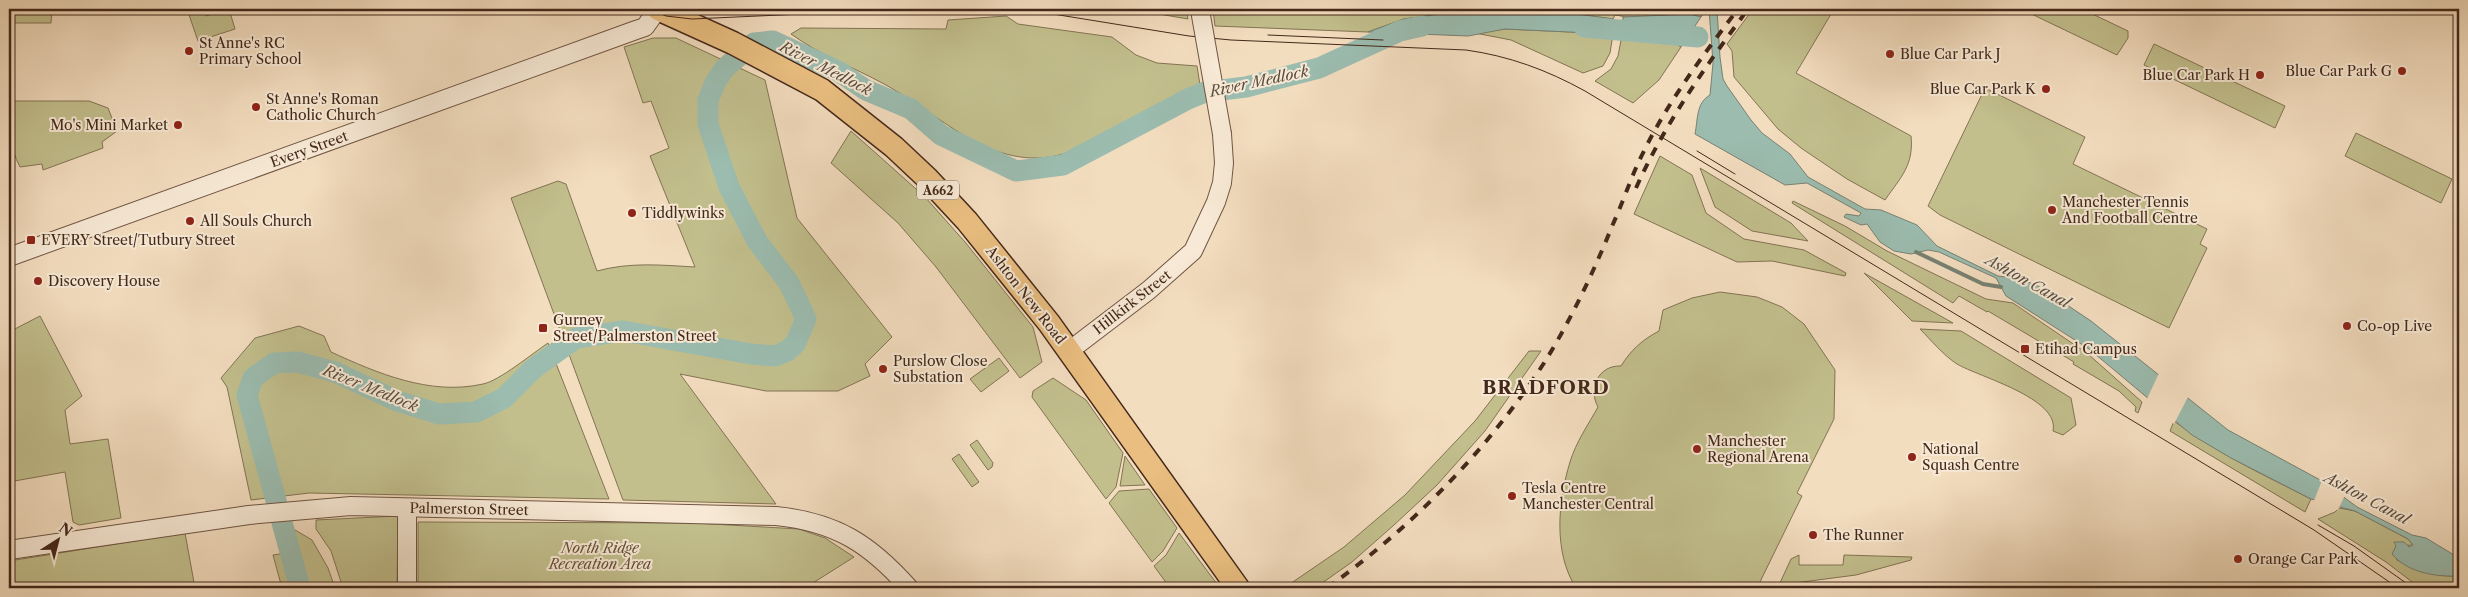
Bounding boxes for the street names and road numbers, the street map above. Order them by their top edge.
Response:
street label: Every Street [268,127,350,171]
road number: A662 [917,180,959,200]
street label: Ashton New Road [981,242,1070,348]
street label: Hillkirk Street [1089,266,1175,338]
street label: Palmerston Street [409,499,529,519]

